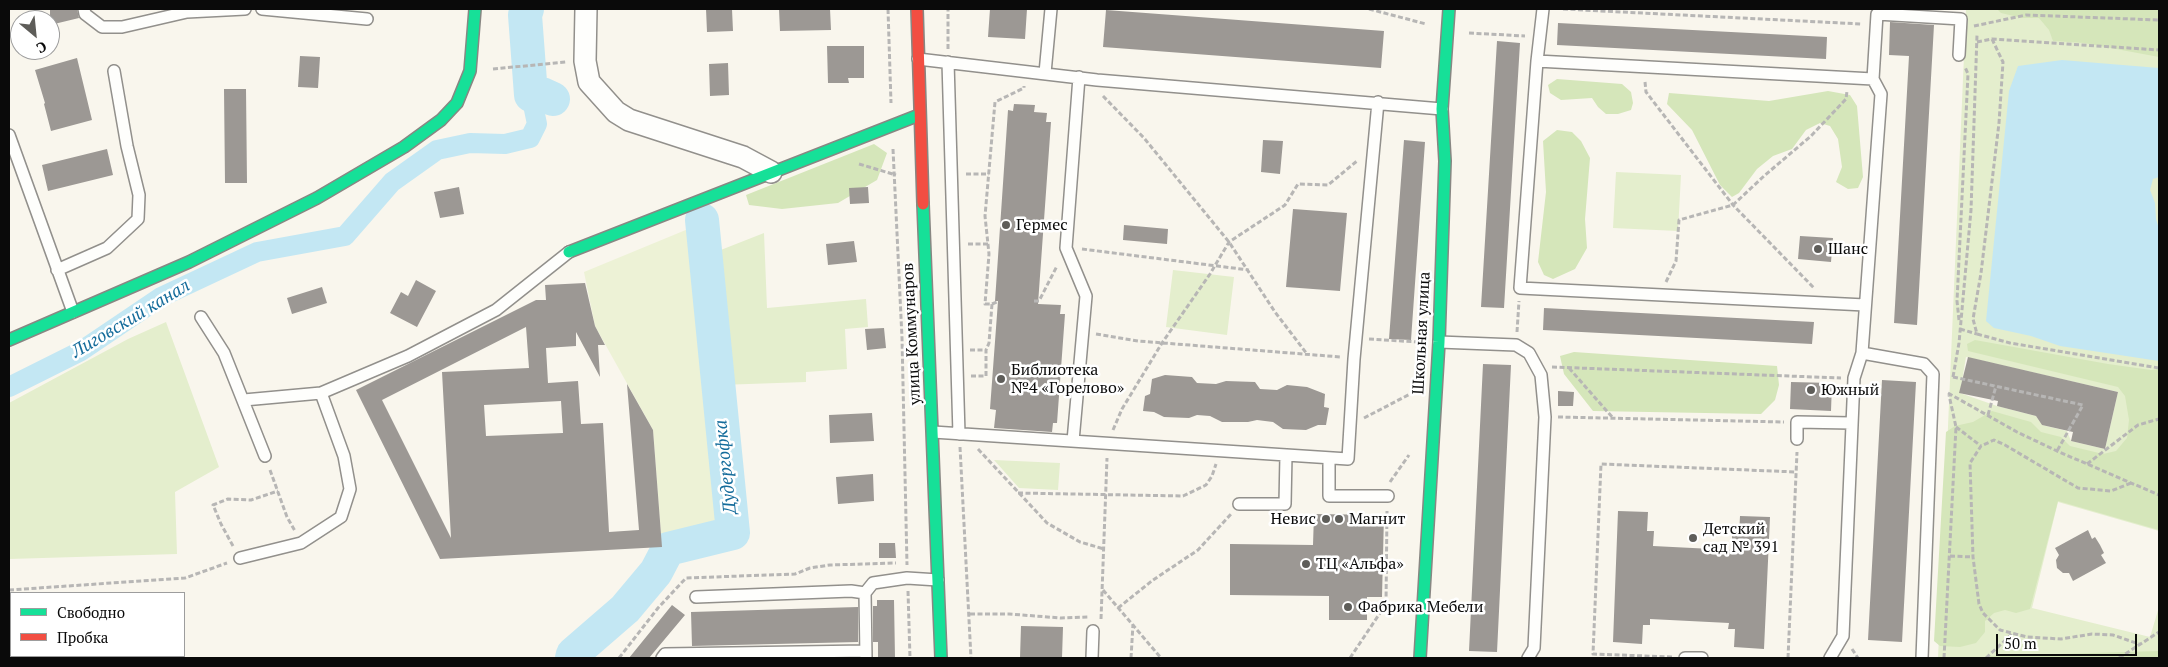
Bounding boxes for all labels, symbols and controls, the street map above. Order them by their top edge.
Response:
north arrow [10,10,60,60]
text: С [33,37,50,58]
place label: Гермес [1016,215,1068,235]
marker: Гермес [1000,219,1012,231]
place label: Шанс [1828,239,1868,259]
marker: Шанс [1812,243,1824,255]
street label: улица Коммунаров [899,262,925,406]
street label: Школьная улица [1409,271,1435,395]
water label: Лиговский канал [68,275,194,363]
place label: Библиотека №4 «Горелово» [1011,360,1124,398]
marker: Библиотека №4 «Горелово» [995,373,1007,385]
place label: Южный [1821,380,1879,400]
marker: Южный [1805,384,1817,396]
water label: Дудергофка [710,419,742,515]
place label: Невис [1271,509,1316,529]
place label: Магнит [1349,509,1405,529]
marker: Невис [1320,513,1332,525]
marker: Магнит [1333,513,1345,525]
place label: Детский сад № 391 [1703,519,1779,557]
marker: Детский сад № 391 [1687,532,1699,544]
place label: ТЦ «Альфа» [1316,554,1404,574]
marker: ТЦ «Альфа» [1300,558,1312,570]
legend [10,592,185,657]
place label: Фабрика Мебели [1358,597,1484,617]
marker: Фабрика Мебели [1342,601,1354,613]
text: Свободно [57,602,125,622]
scale bar [1998,624,2139,656]
text: Пробка [57,627,108,647]
text: 50 m [2004,633,2037,653]

